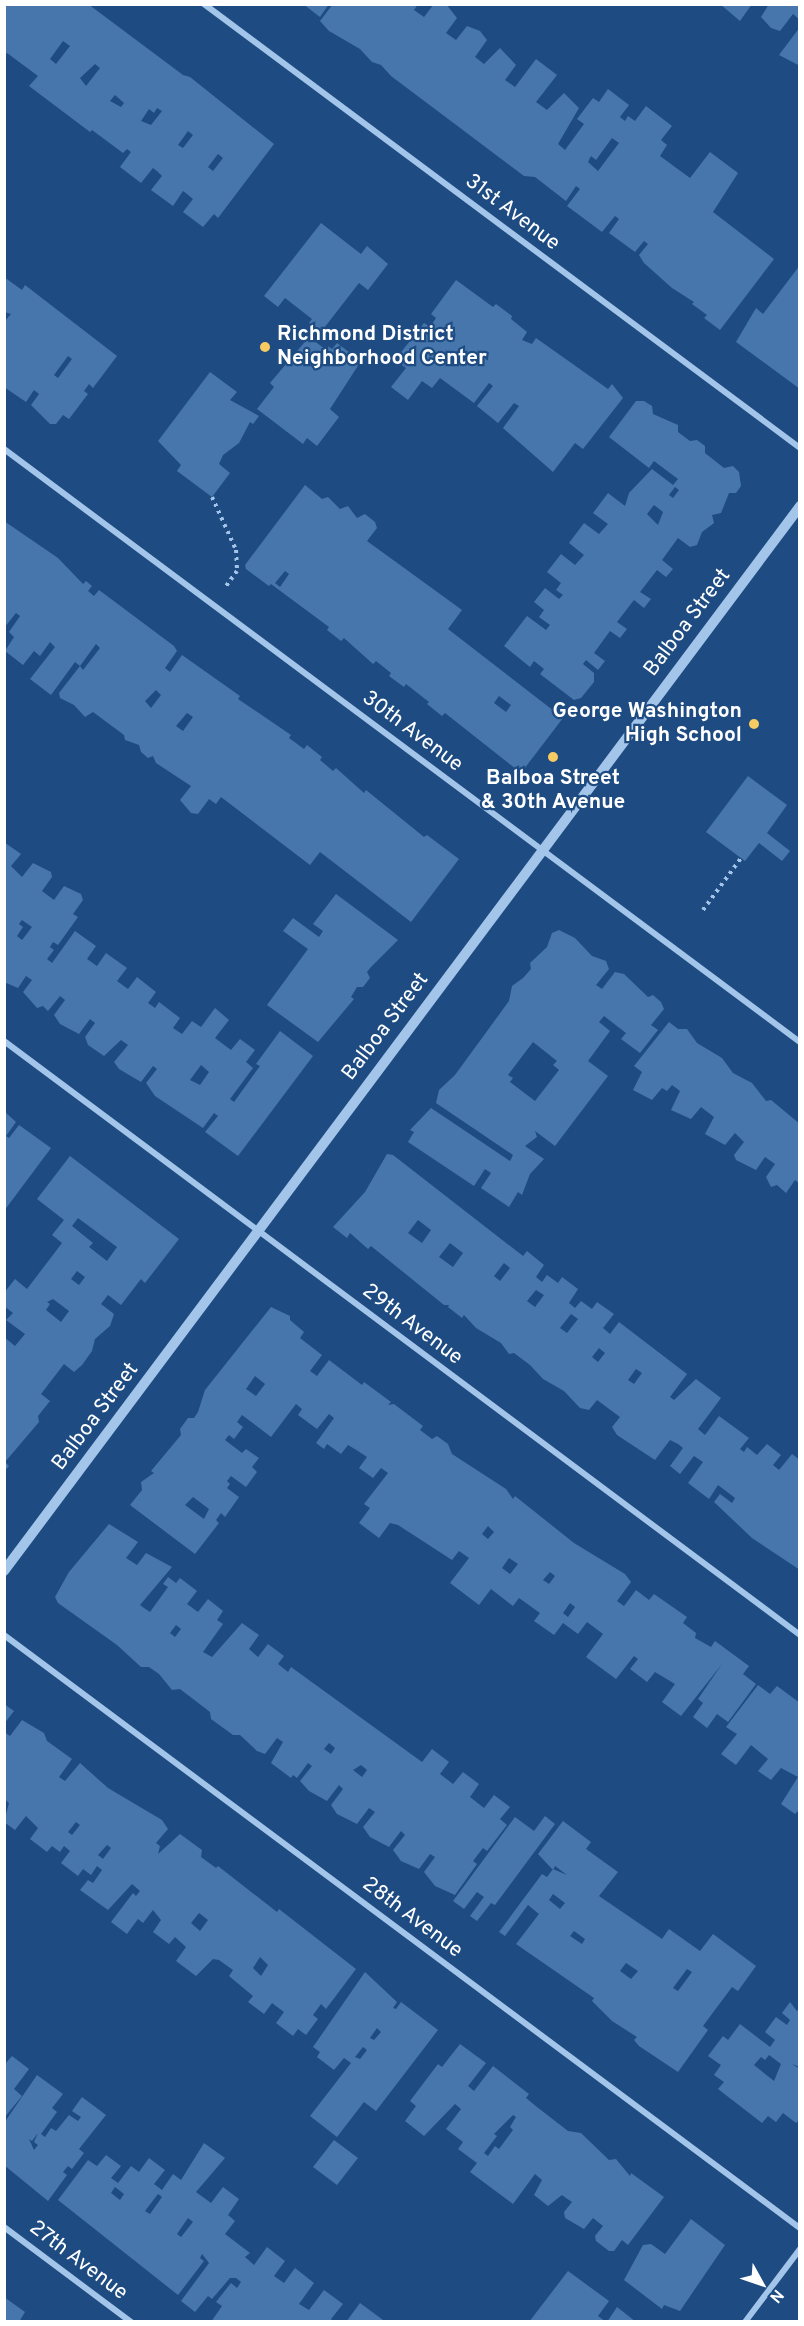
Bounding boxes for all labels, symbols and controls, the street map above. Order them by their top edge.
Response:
street label: 31st Avenue [459,169,565,257]
place label: Richmond District Neighborhood Center [277,322,487,372]
marker: Richmond District Neighborhood Center [258,340,272,354]
street label: Balboa Street [639,564,737,682]
street label: 30th Avenue [356,686,468,778]
place label: George Washington High School [553,699,742,749]
marker: George Washington High School [747,717,761,731]
marker: Balboa Street & 30th Avenue [546,750,560,764]
place label: Balboa Street & 30th Avenue [480,766,626,816]
street label: Balboa Street [337,968,435,1086]
street label: 29th Avenue [357,1279,467,1371]
street label: Balboa Street [47,1358,145,1476]
street label: 28th Avenue [357,1872,467,1964]
street label: 27th Avenue [24,2216,132,2306]
north arrow [732,2254,792,2314]
text: N [764,2285,787,2306]

